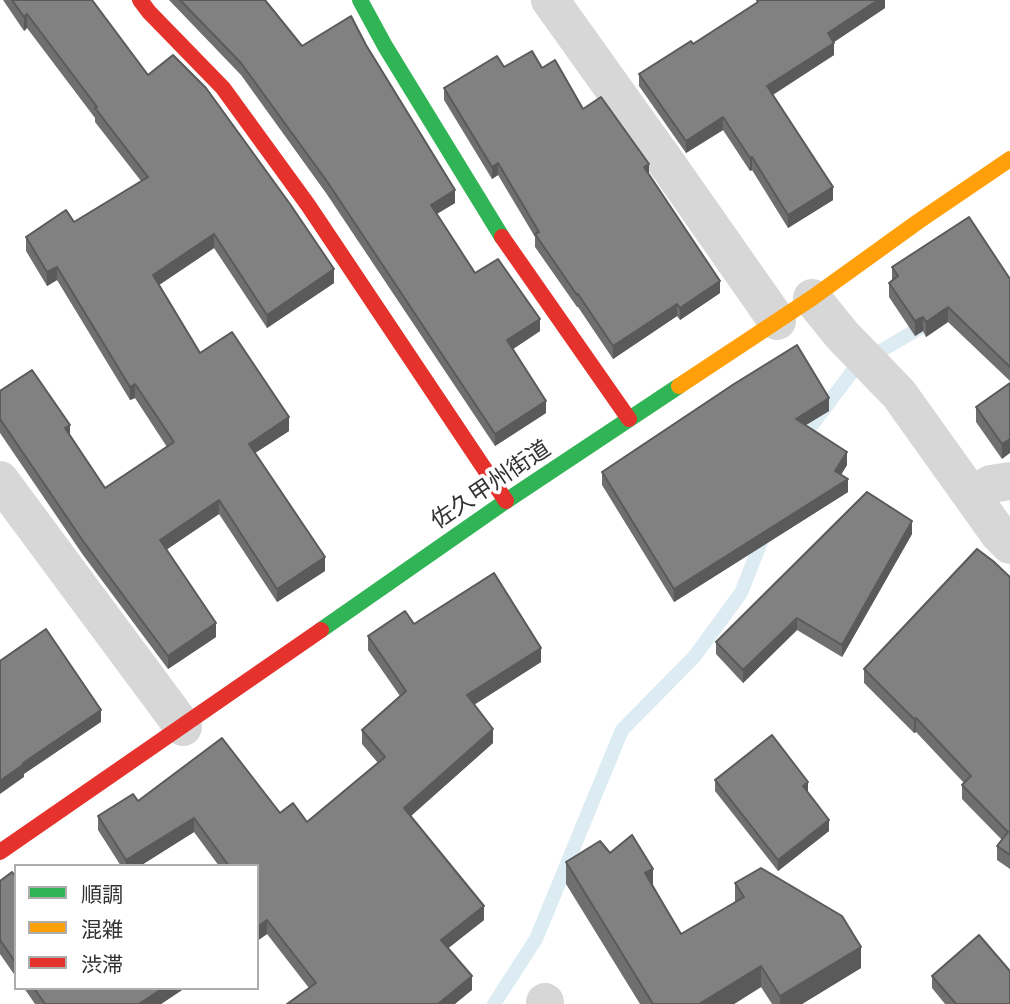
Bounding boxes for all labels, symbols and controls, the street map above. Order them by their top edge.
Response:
street label: 佐久甲州街道 [426,435,556,535]
legend [14,864,259,990]
text: 順調 [81,882,123,907]
text: 混雑 [81,917,123,942]
text: 渋滞 [81,952,123,977]

